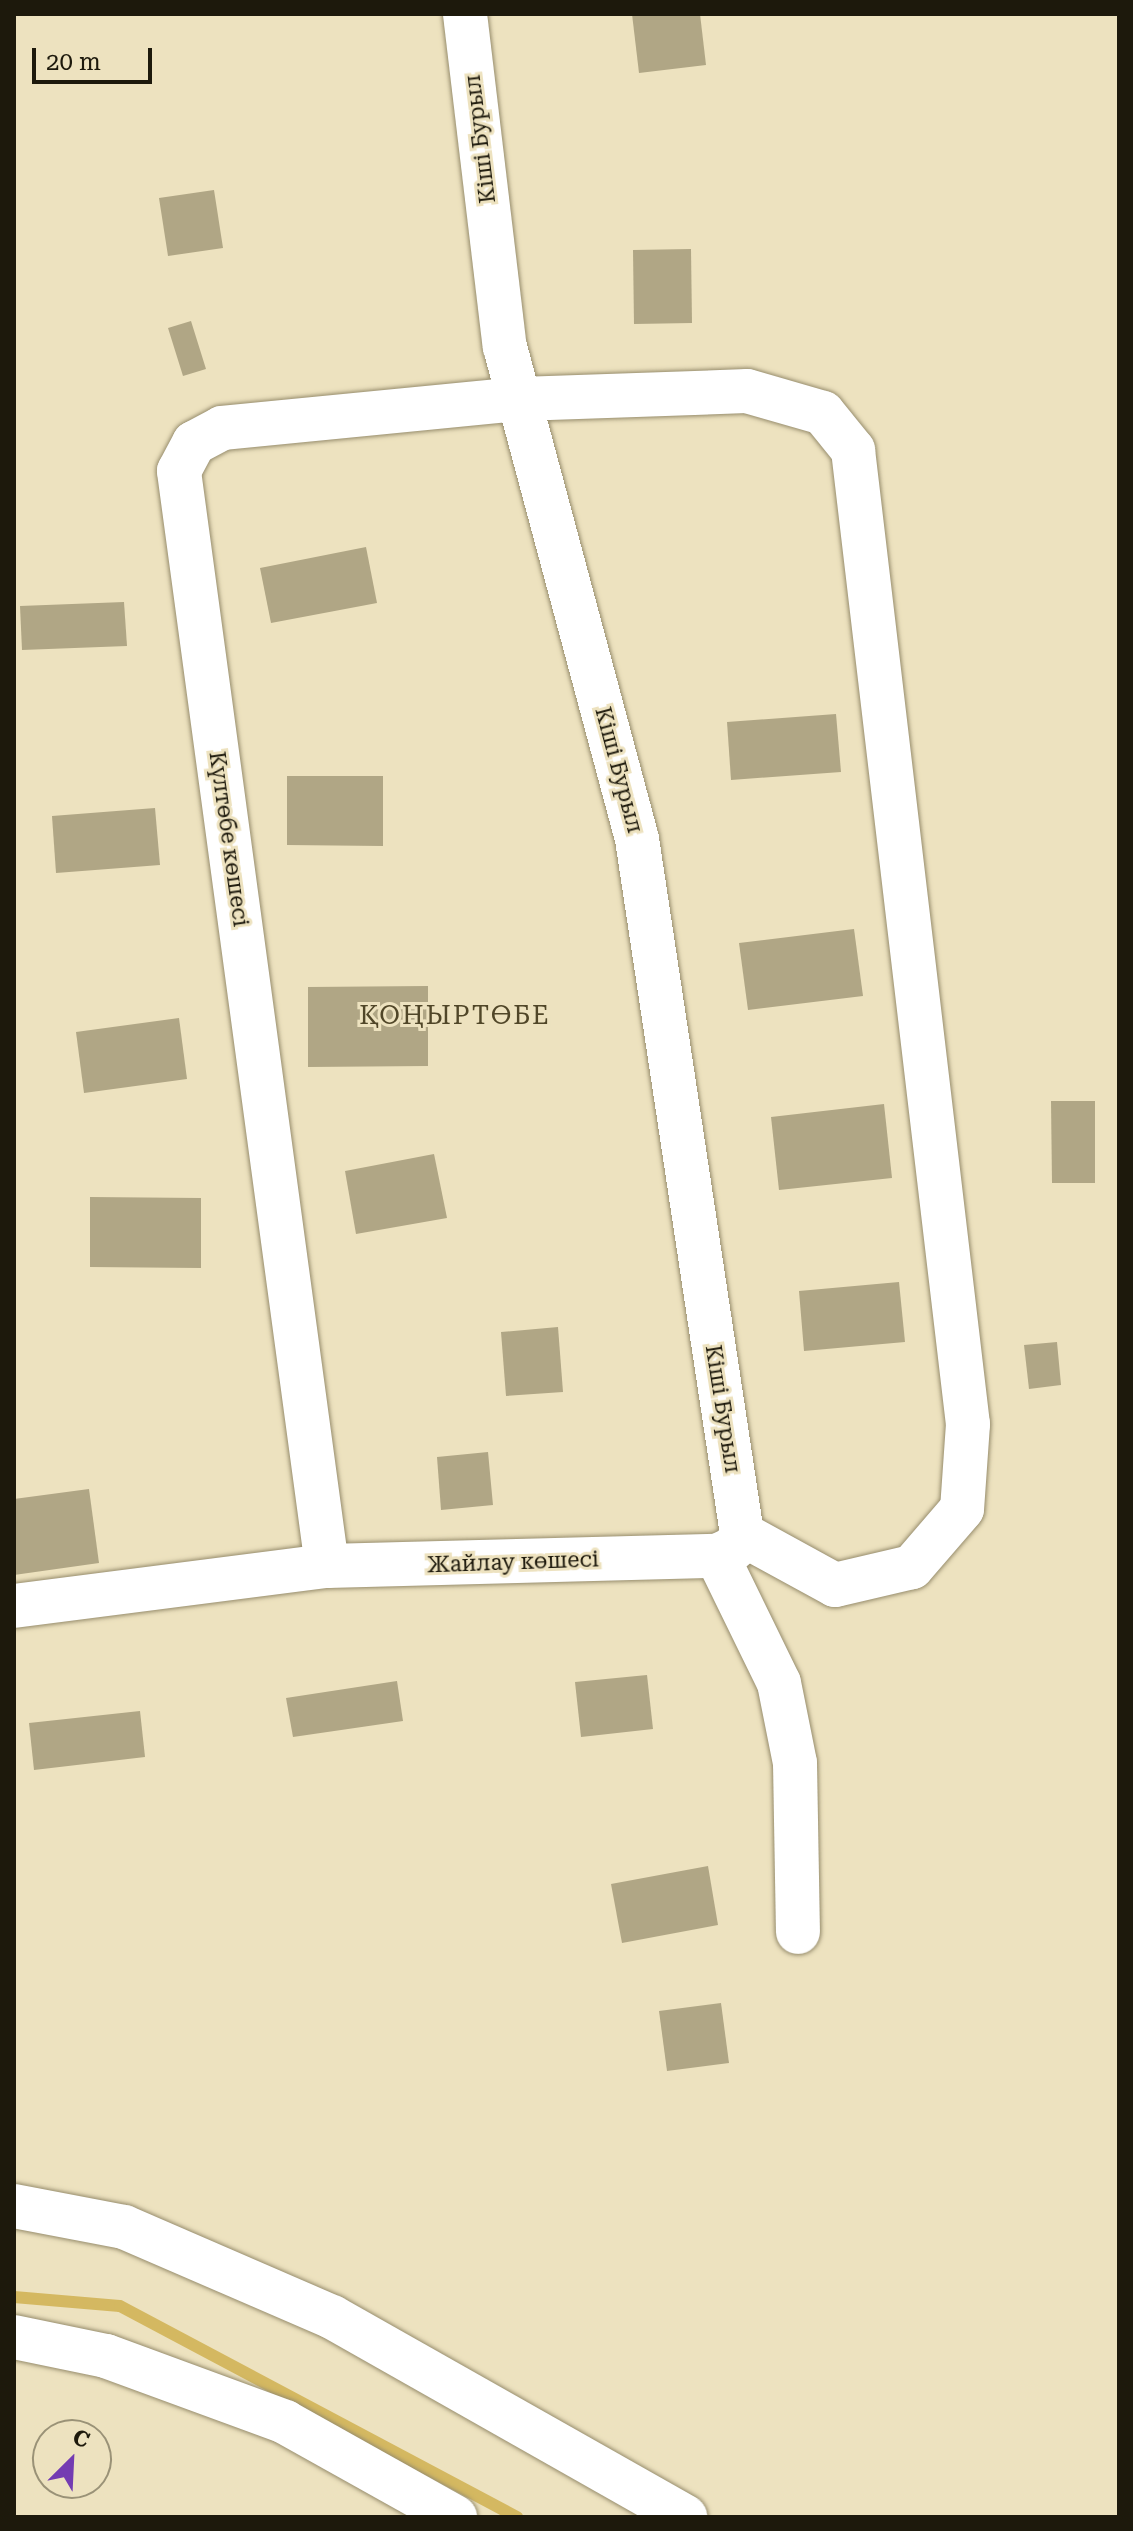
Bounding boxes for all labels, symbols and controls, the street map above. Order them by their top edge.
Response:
scale bar [36,32,156,82]
text: 20 m [46,48,101,76]
street label: Кіші Бурыл [459,73,501,205]
street label: Кіші Бурыл [589,704,649,836]
street label: Күлтөбе көшесі [204,750,254,928]
district label: ҚОҢЫРТӨБЕ [359,1000,551,1032]
street label: Кіші Бурыл [700,1343,746,1475]
street label: Жайлау көшесі [427,1546,599,1578]
north arrow [32,2419,112,2499]
text: С [69,2424,93,2453]

